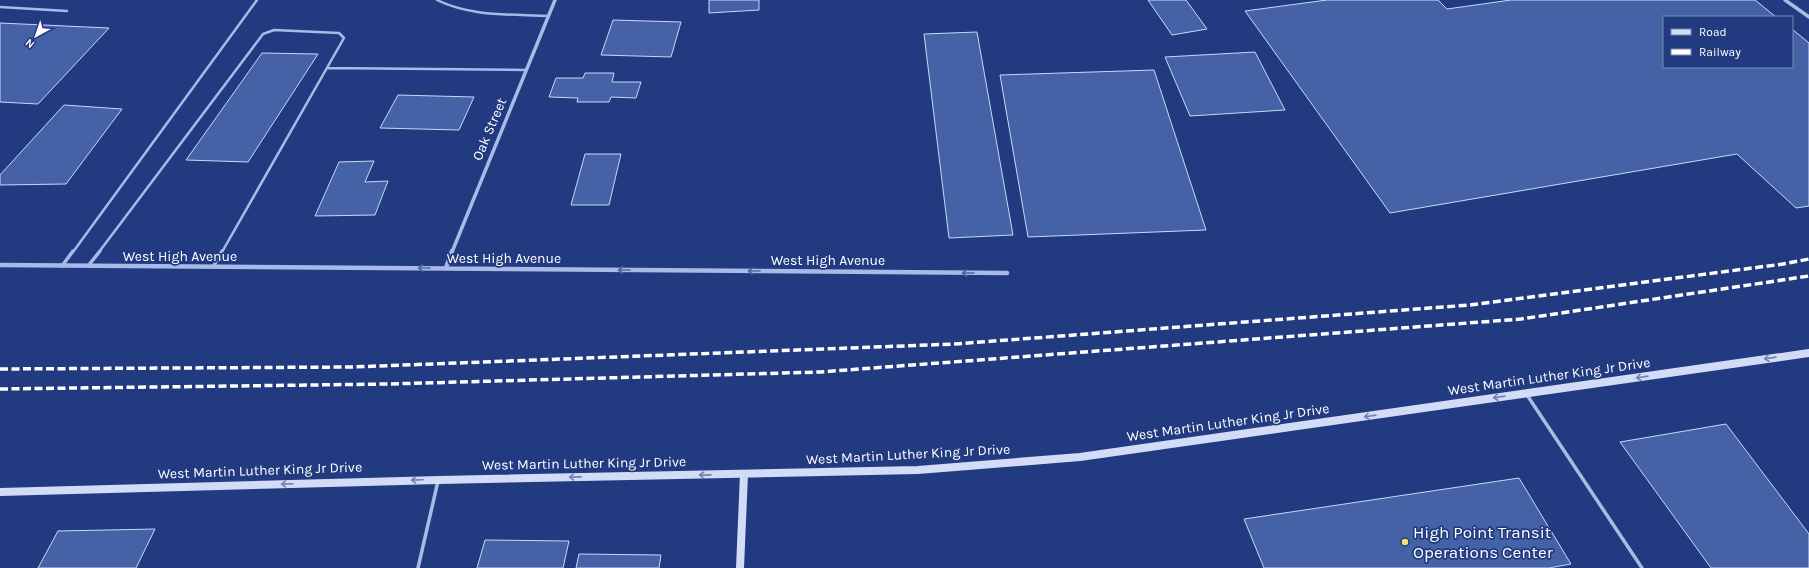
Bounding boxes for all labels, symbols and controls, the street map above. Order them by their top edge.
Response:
north arrow [16,16,56,56]
legend [1663,16,1793,68]
text: Road [1699,25,1727,39]
text: N [23,36,37,51]
text: Railway [1699,45,1741,59]
street label: Oak Street [469,95,510,163]
street label: West High Avenue [123,248,237,265]
street label: West High Avenue [447,250,561,267]
street label: West High Avenue [771,252,885,269]
one-way arrow [418,264,431,272]
one-way arrow [618,266,631,274]
one-way arrow [748,267,761,275]
one-way arrow [962,269,975,276]
street label: West Martin Luther King Jr Drive [1447,354,1651,399]
one-way arrow [1764,354,1777,362]
one-way arrow [1636,373,1649,381]
one-way arrow [1493,393,1506,401]
street label: West Martin Luther King Jr Drive [1126,400,1330,445]
one-way arrow [1364,412,1377,420]
street label: West Martin Luther King Jr Drive [806,441,1011,468]
street label: West Martin Luther King Jr Drive [482,453,686,474]
street label: West Martin Luther King Jr Drive [158,458,362,483]
one-way arrow [699,471,712,479]
one-way arrow [569,473,582,481]
one-way arrow [411,476,424,484]
one-way arrow [281,480,294,488]
place label: High Point Transit Operations Center [1413,522,1554,562]
marker: High Point Transit Operations Center [1400,537,1410,547]

